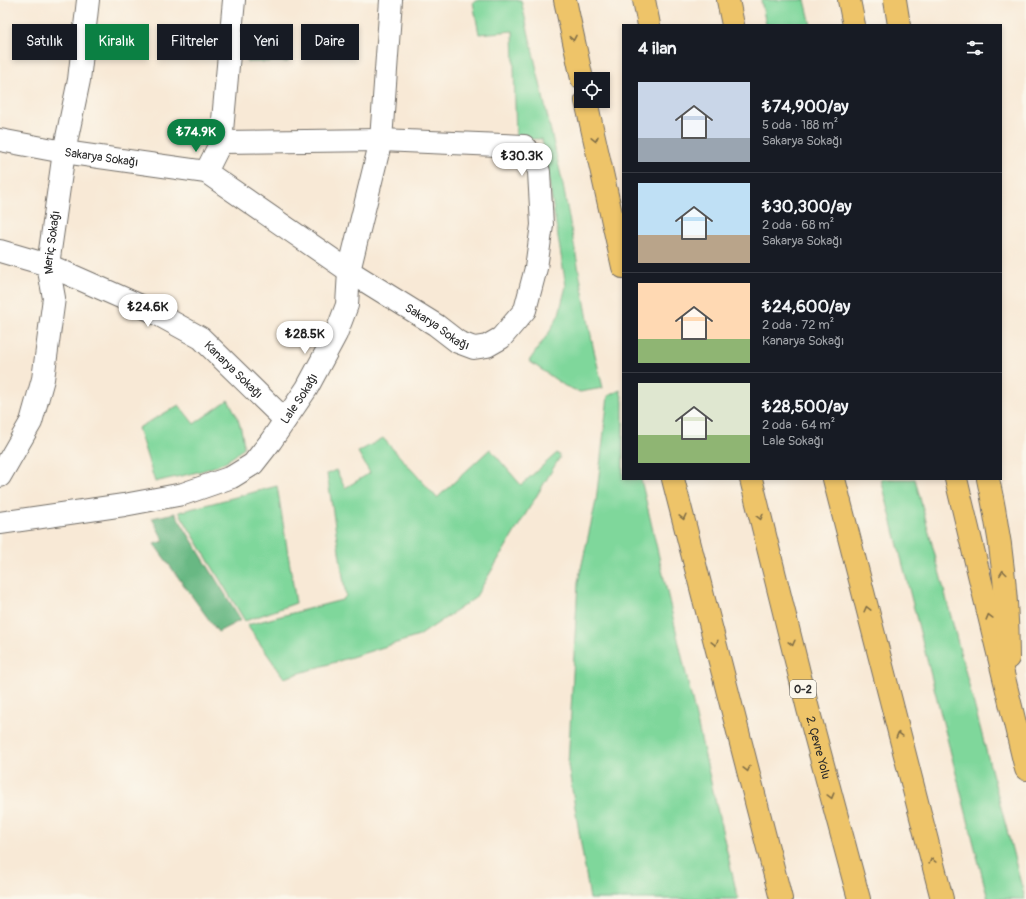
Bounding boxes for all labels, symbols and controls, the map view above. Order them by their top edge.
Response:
chip: Satılık [12,24,77,60]
chip: Kiralık [85,24,149,60]
chip: Filtreler [157,24,232,60]
chip: Yeni [240,24,293,60]
chip: Daire [301,24,359,60]
one-way arrow [568,35,576,41]
icon: filters [964,37,986,59]
text: 4 ilan [638,38,677,59]
map controls [574,72,610,108]
button: locate [574,72,610,108]
text: ₺74,900/ay [762,96,849,117]
icon: home [670,98,718,146]
text: 5 oda · 188 m² [762,117,838,133]
pin: ₺74.9K [163,119,229,153]
text: ₺74.9K [176,124,216,140]
text: Sakarya Sokağı [762,133,842,149]
one-way arrow [590,136,598,142]
pin: ₺30.3K [489,143,555,177]
street label: Sakarya Sokağı [64,145,139,170]
text: ₺30.3K [501,148,543,164]
text: ₺30,300/ay [762,196,852,217]
icon: home [670,199,718,247]
street label: Meriç Sokağı [41,210,64,275]
text: 2 oda · 68 m² [762,217,834,233]
text: Sakarya Sokağı [762,233,842,249]
pin: ₺24.6K [115,294,181,328]
text: ₺24,600/ay [762,296,850,317]
text: ₺24.6K [128,299,168,315]
icon: home [670,299,718,347]
street label: Sakarya Sokağı [402,301,471,354]
text: 2 oda · 72 m² [762,317,834,333]
pin: ₺28.5K [272,321,338,355]
text: ₺28.5K [285,326,325,342]
text: Kanarya Sokağı [762,333,844,349]
street label: Kanarya Sokağı [201,338,266,402]
street label: Lale Sokağı [278,371,321,427]
text: ₺28,500/ay [762,396,848,417]
icon: home [670,399,718,447]
text: 2 oda · 64 m² [762,417,835,433]
text: Lale Sokağı [762,433,824,449]
one-way arrow [755,513,764,520]
one-way arrow [678,514,686,520]
one-way arrow [999,570,1008,576]
one-way arrow [863,606,872,613]
one-way arrow [986,614,994,620]
one-way arrow [710,639,719,646]
one-way arrow [787,640,795,646]
road number: O-2 [790,680,816,698]
street label: 2. Çevre Yolu [802,715,834,781]
one-way arrow [895,732,904,739]
one-way arrow [742,765,751,772]
one-way arrow [827,793,835,799]
one-way arrow [928,858,937,865]

